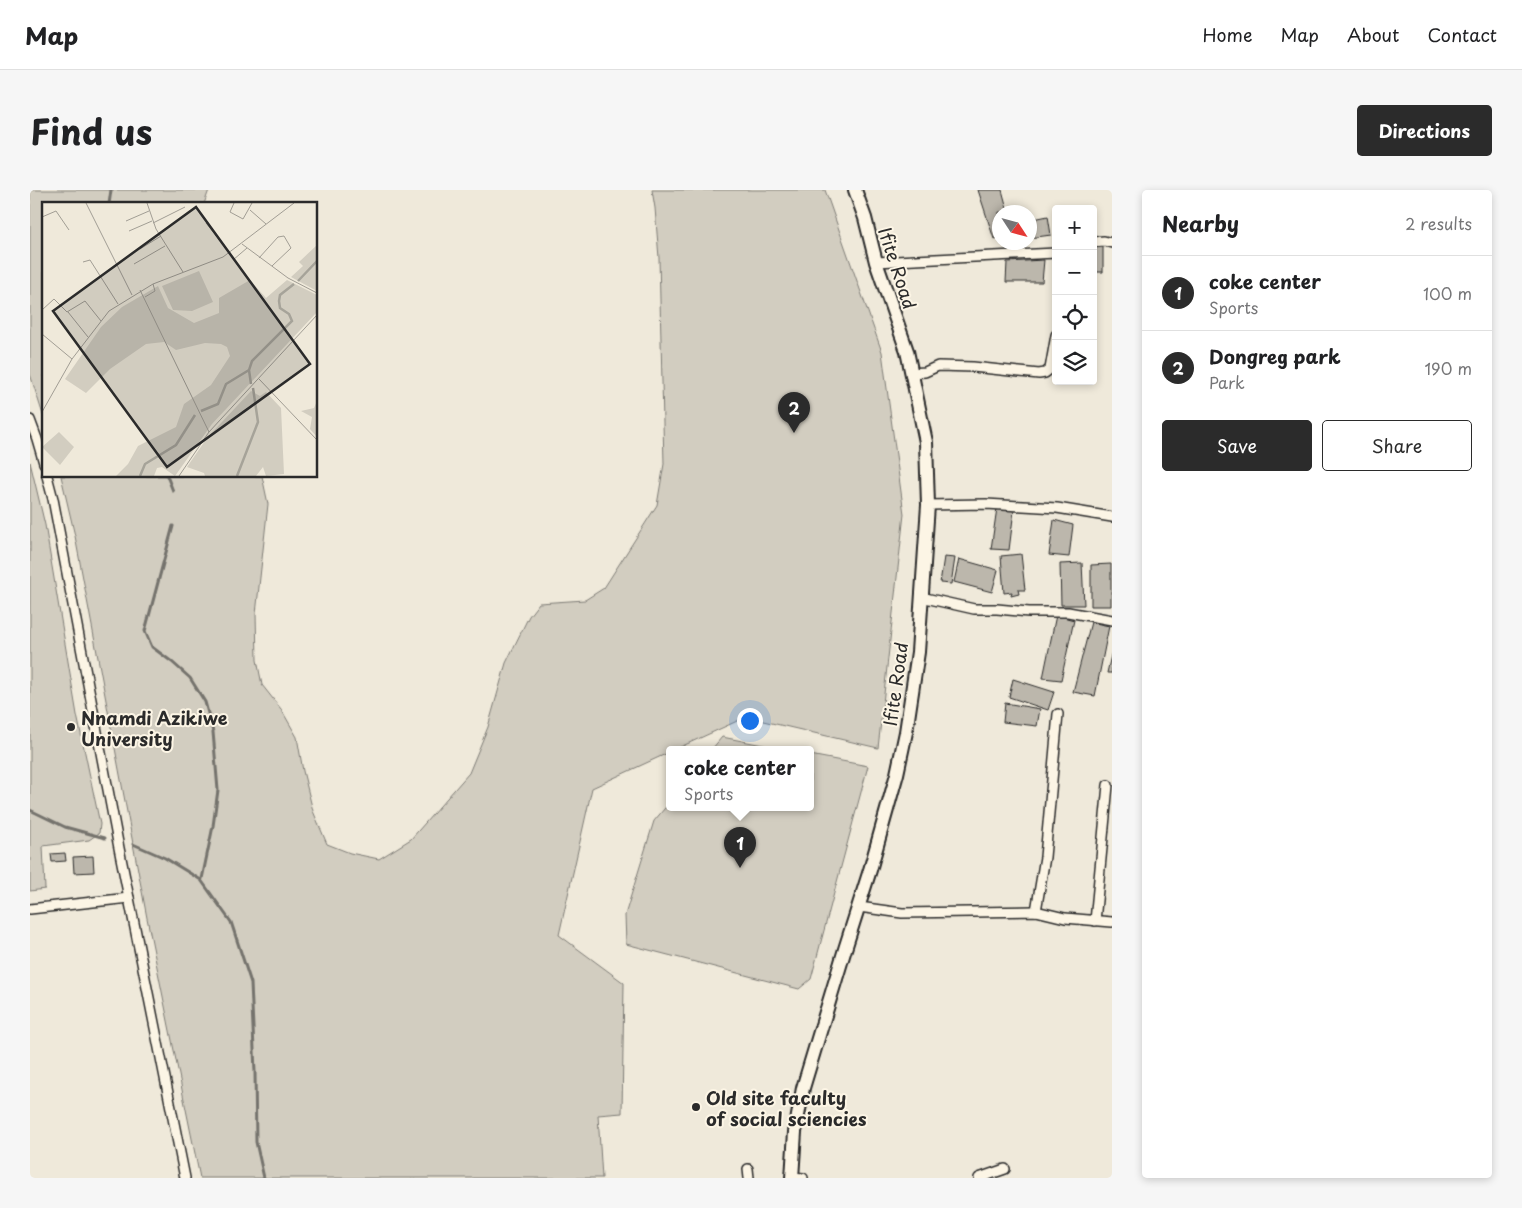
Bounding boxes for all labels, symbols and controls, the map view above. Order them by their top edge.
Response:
text: Map [25,17,78,53]
text: Home [1202,21,1252,48]
text: Map [1280,21,1319,48]
text: About [1347,21,1399,48]
text: Contact [1427,21,1497,48]
text: Find us [30,104,152,157]
button: Directions [1357,105,1492,156]
inset map [42,202,318,478]
north arrow [992,205,1037,250]
map controls [1052,205,1097,385]
button: + [1052,205,1097,250]
text: Nearby [1162,207,1239,239]
text: 2 results [1405,211,1472,235]
street label: Ifite Road [872,224,924,312]
button: − [1052,250,1097,295]
text: coke center [1209,267,1321,295]
text: 1 [1174,281,1182,305]
text: 100 m [1423,281,1472,305]
button: locate [1052,295,1097,340]
text: Sports [1209,295,1258,319]
button: layers [1052,340,1097,385]
text: Dongreg park [1209,342,1341,370]
text: 2 [1172,356,1184,380]
text: 190 m [1424,356,1472,380]
text: Park [1209,370,1245,394]
pin: 2 [778,392,810,433]
button: Save [1162,420,1312,471]
button: Share [1322,420,1472,471]
street label: Ifite Road [876,640,914,728]
place label: Nnamdi Azikiwe University [81,704,228,752]
your location [737,708,763,734]
marker: Nnamdi Azikiwe University [65,721,77,733]
popup [666,746,814,811]
text: coke center [684,753,796,781]
text: Sports [684,781,733,805]
pin: 1 [724,827,756,868]
place label: Old site faculty of social sciencies [706,1084,867,1132]
marker: Old site faculty of social sciencies [690,1101,702,1113]

